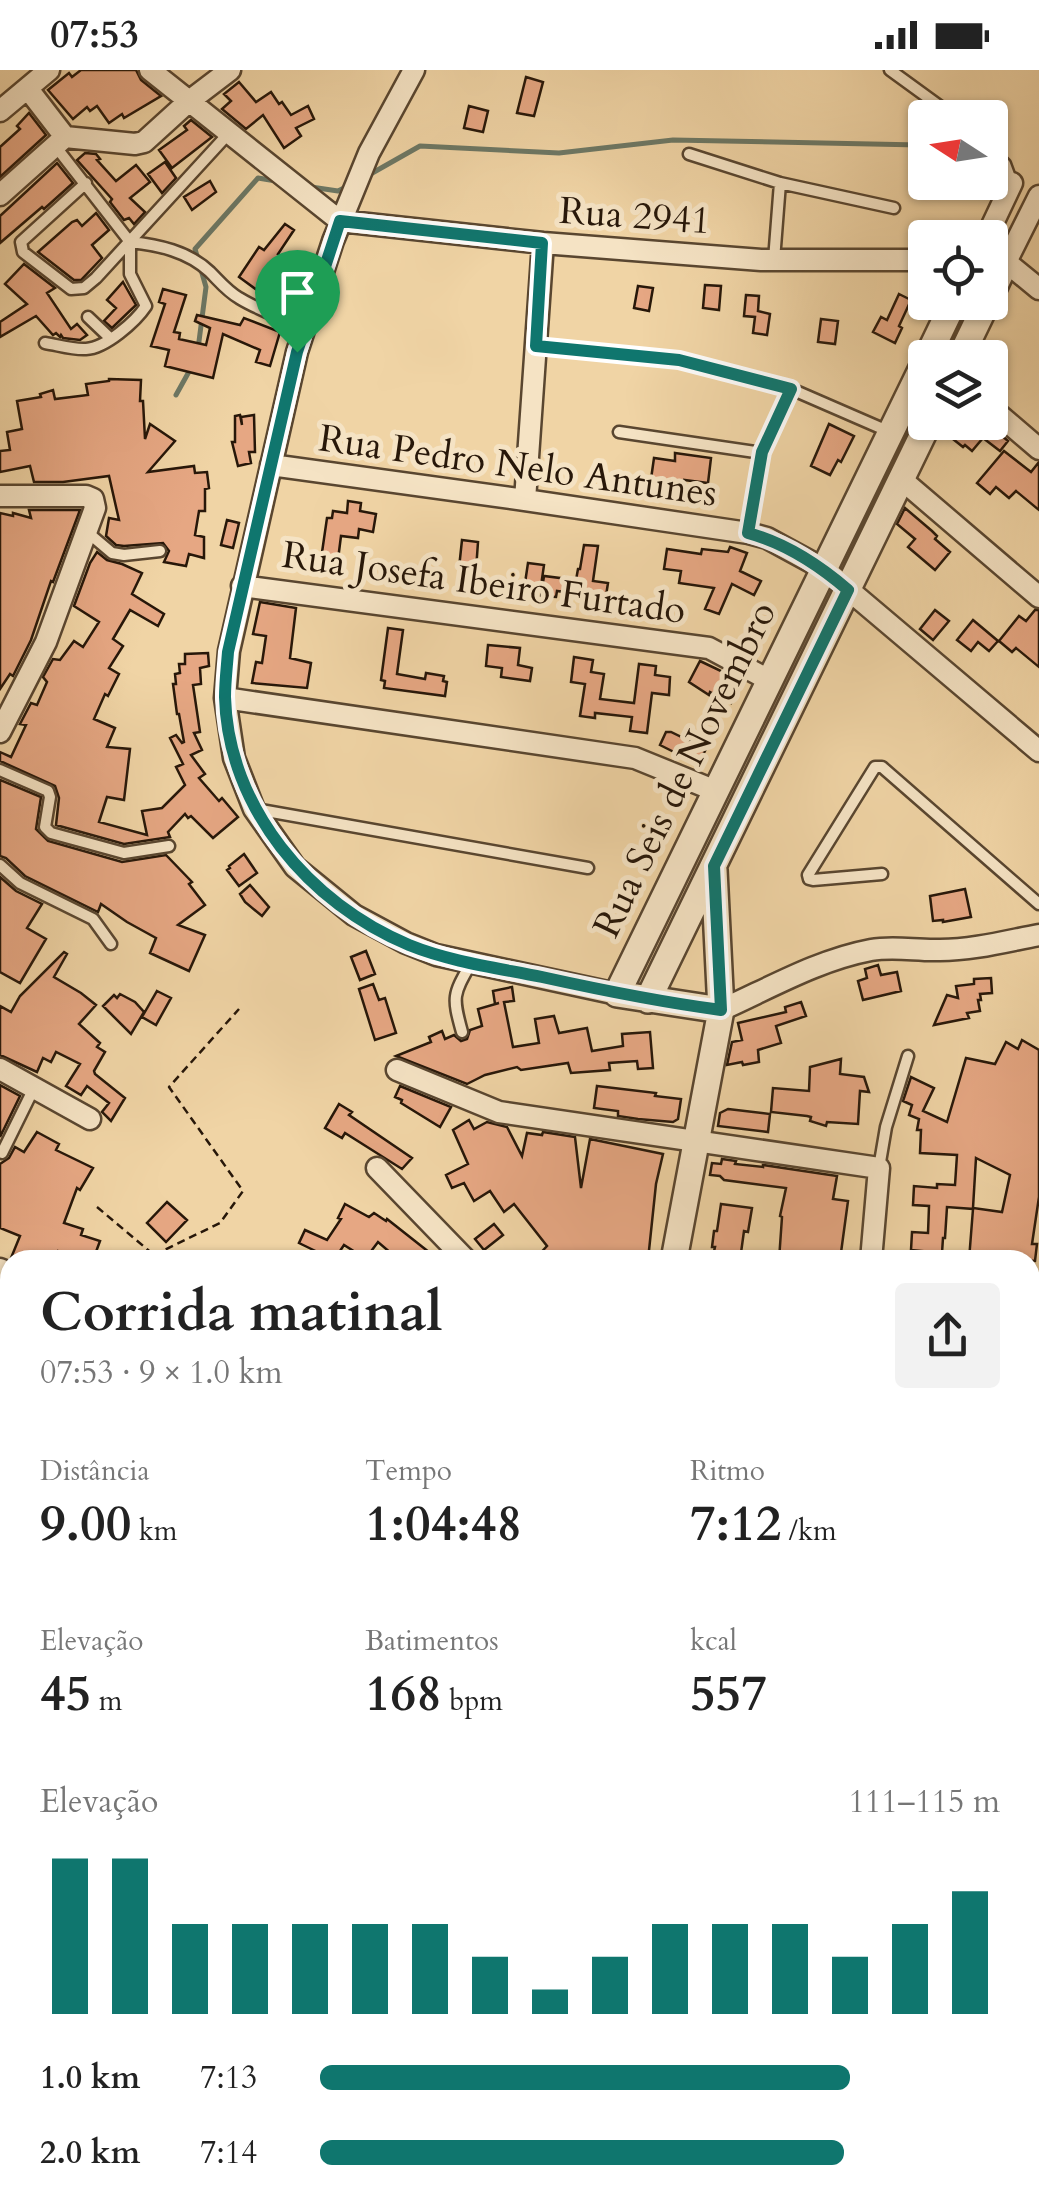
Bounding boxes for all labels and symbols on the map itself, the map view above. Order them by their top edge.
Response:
north arrow [908,100,1008,200]
street label: Rua 2941 [557,185,712,247]
pin [255,250,340,353]
street label: Rua Pedro Nelo Antunes [315,412,720,520]
street label: Rua Josefa Ibeiro Furtado [279,529,689,637]
street label: Rua Seis de Novembro [581,593,789,946]

